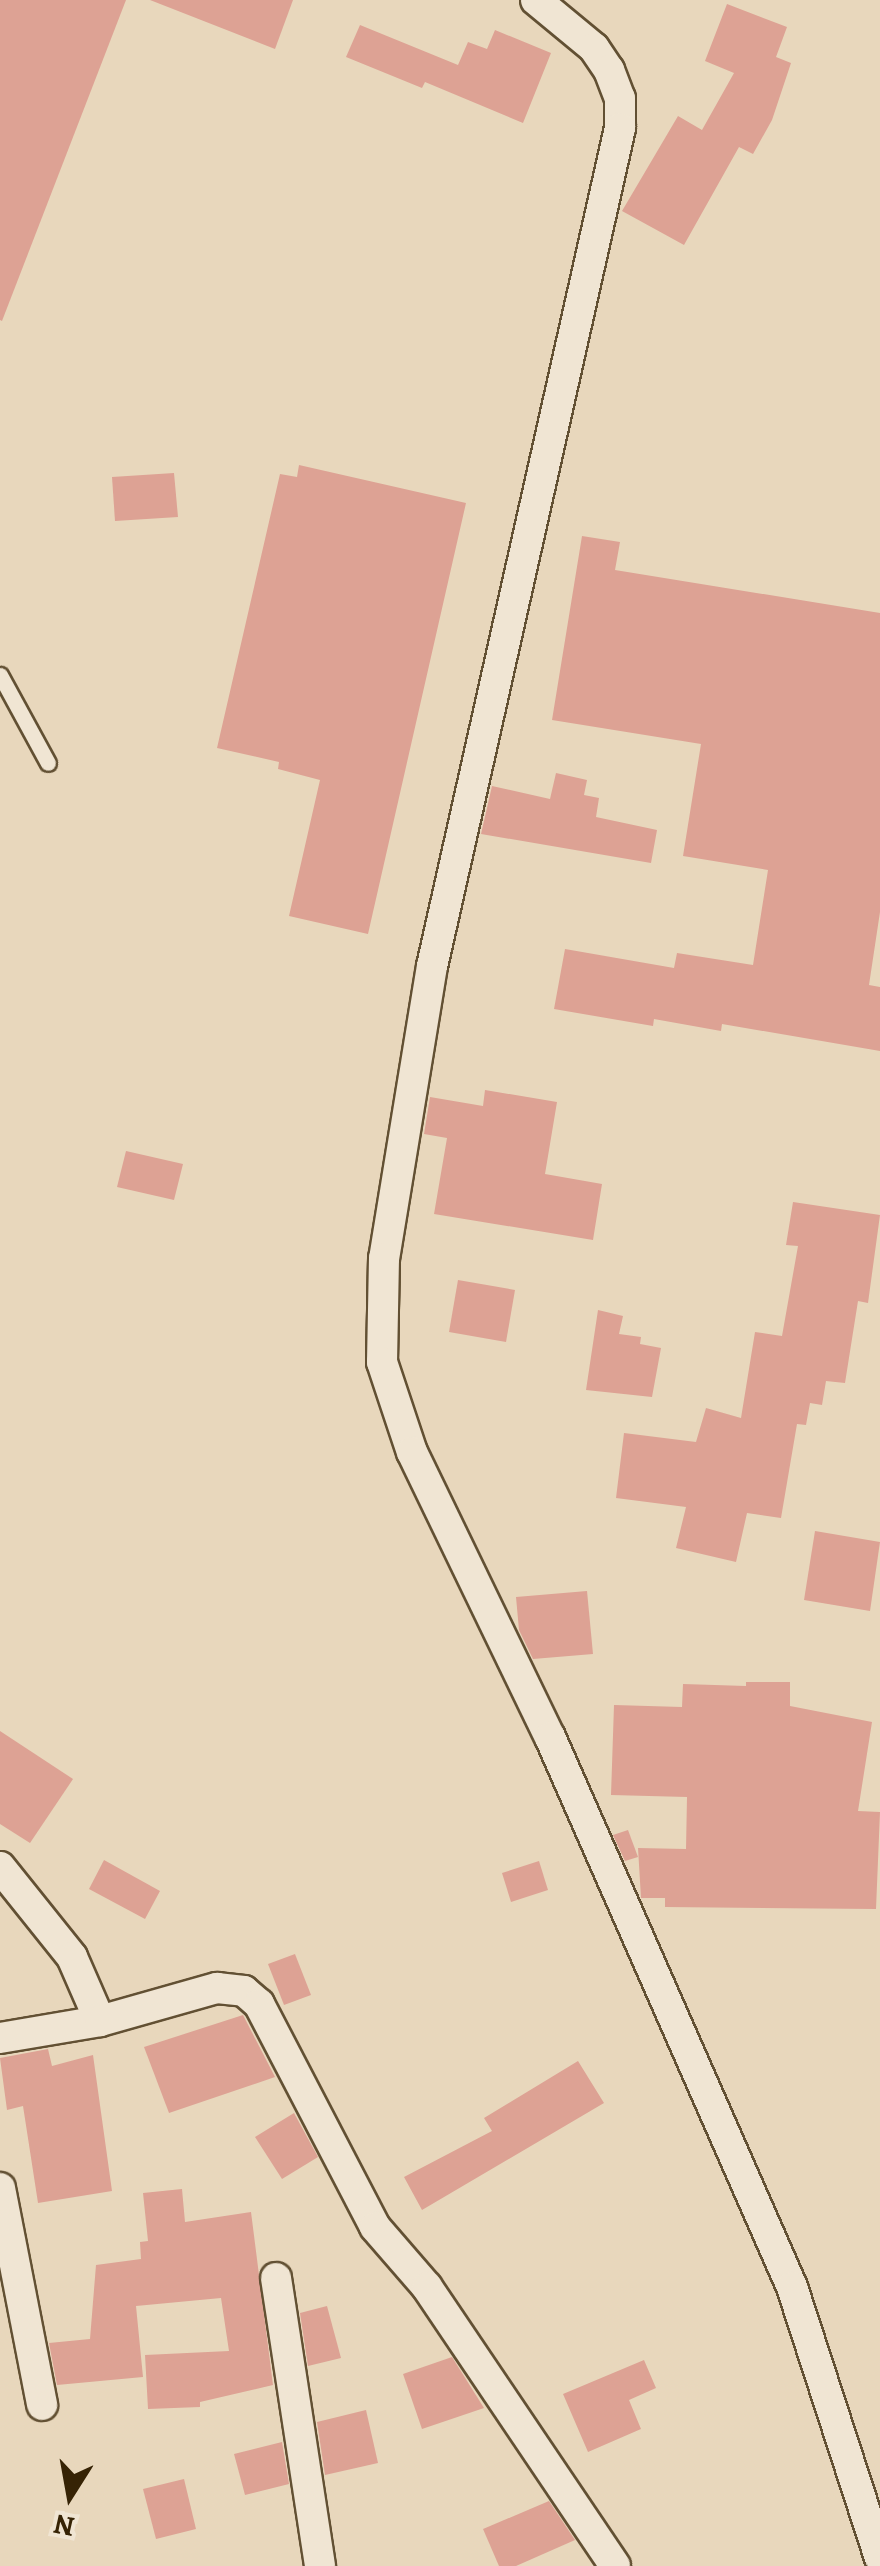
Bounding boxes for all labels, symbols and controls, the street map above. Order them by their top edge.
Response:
north arrow [20,2446,120,2546]
text: N [51,2505,78,2546]

